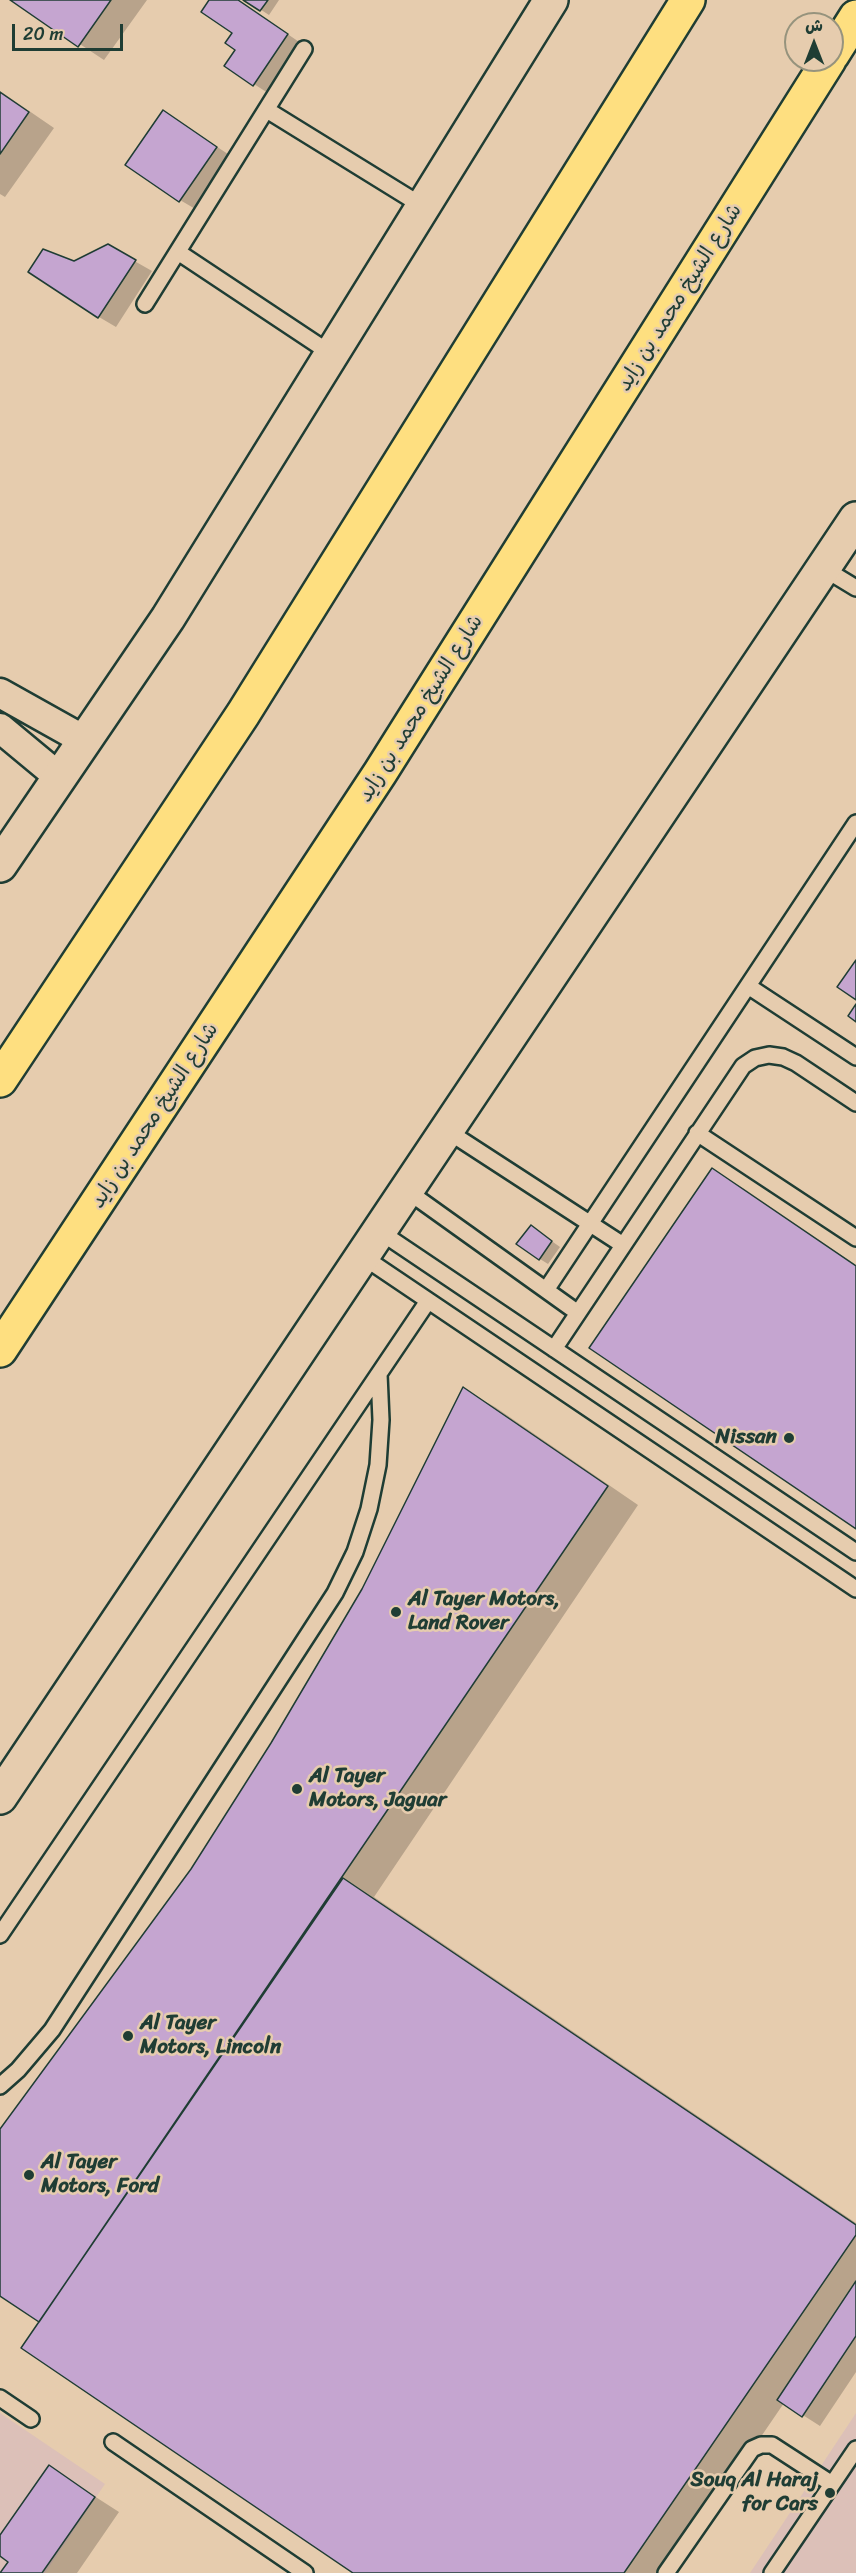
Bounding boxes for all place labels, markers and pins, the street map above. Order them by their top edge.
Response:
place label: Nissan [715,1425,777,1451]
marker: Nissan [782,1431,796,1445]
place label: Al Tayer Motors, Land Rover [408,1587,560,1637]
marker: Al Tayer Motors, Land Rover [389,1605,403,1619]
place label: Al Tayer Motors, Jaguar [309,1764,446,1814]
marker: Al Tayer Motors, Jaguar [290,1782,304,1796]
place label: Al Tayer Motors, Lincoln [140,2011,281,2061]
marker: Al Tayer Motors, Lincoln [121,2029,135,2043]
place label: Al Tayer Motors, Ford [41,2150,159,2200]
marker: Al Tayer Motors, Ford [22,2168,36,2182]
place label: Souq Al Haraj for Cars [691,2468,818,2518]
marker: Souq Al Haraj for Cars [823,2486,837,2500]

